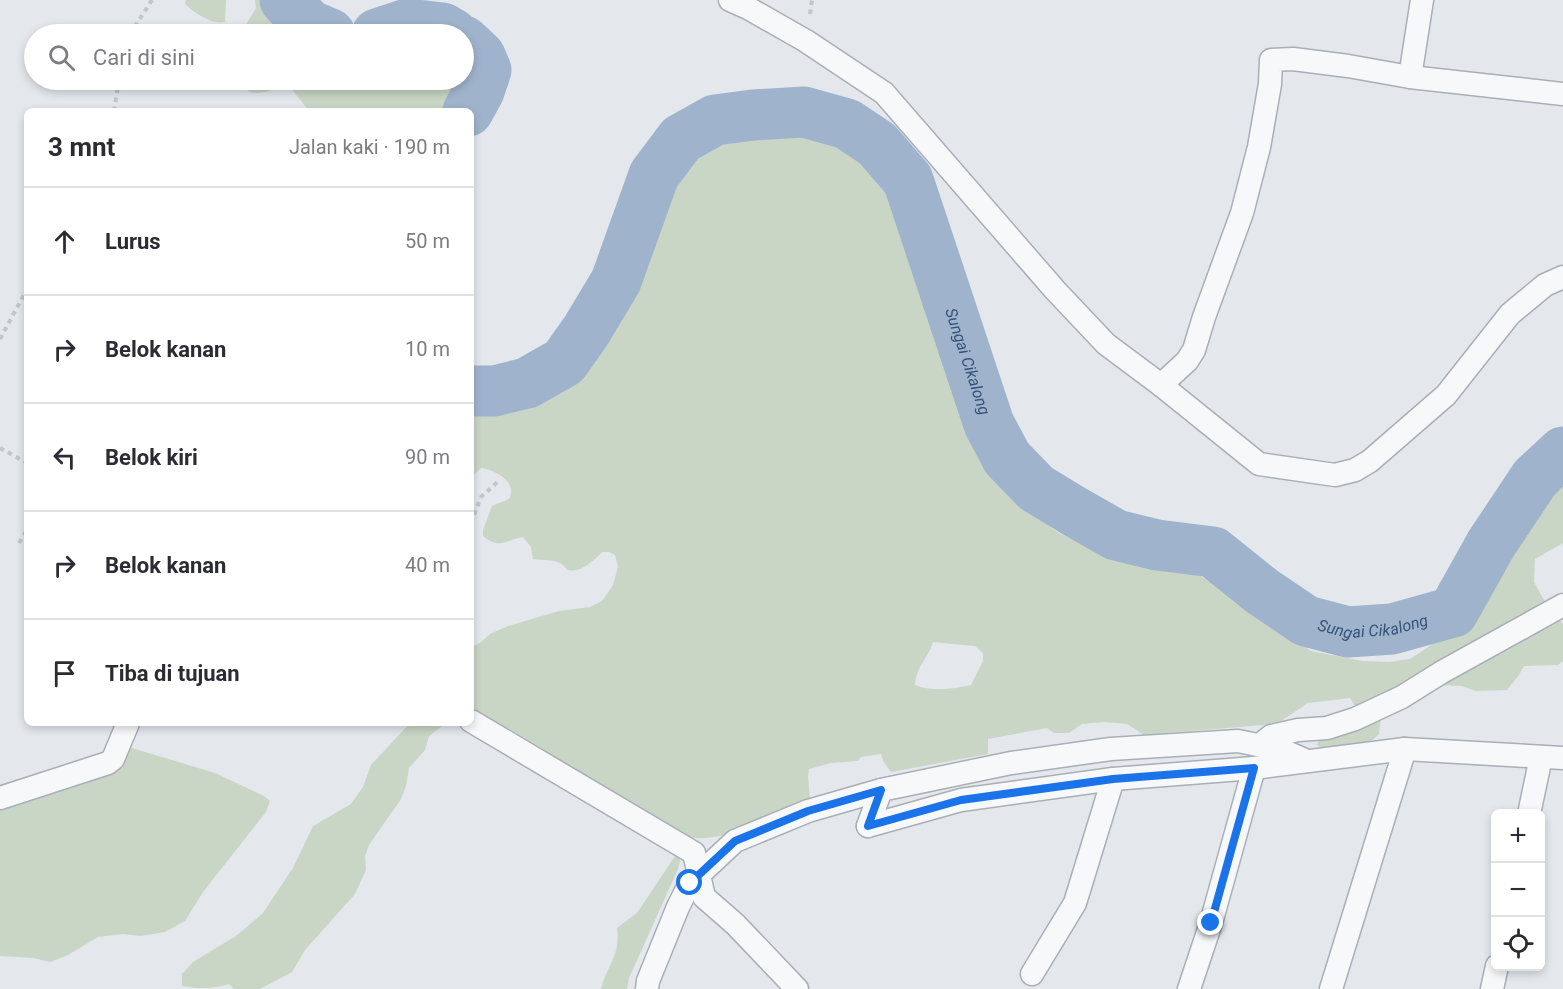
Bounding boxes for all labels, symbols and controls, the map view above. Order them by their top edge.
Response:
search box [24,24,474,90]
icon: search [45,41,78,74]
text: Cari di sini [93,45,195,70]
text: 3 mnt [48,132,115,162]
text: Jalan kaki · 190 m [289,135,450,159]
icon: ahead [48,225,81,258]
text: Lurus [105,229,161,254]
text: 50 m [405,229,450,253]
water label: Sungai Cikalong [942,305,995,417]
icon: right [48,333,81,366]
text: Belok kanan [105,337,226,362]
text: 10 m [405,337,450,361]
icon: left [48,441,81,474]
text: Belok kiri [105,445,198,470]
text: 90 m [405,445,450,469]
icon: right [48,549,81,582]
text: Belok kanan [105,553,226,578]
text: 40 m [405,553,450,577]
water label: Sungai Cikalong [1316,610,1430,642]
icon: arrive [48,657,81,690]
text: Tiba di tujuan [105,661,240,686]
map controls [1491,809,1545,971]
button: + [1491,809,1545,863]
button: − [1491,863,1545,917]
route start [676,869,702,895]
route end [1197,909,1223,935]
button: locate [1491,917,1545,971]

